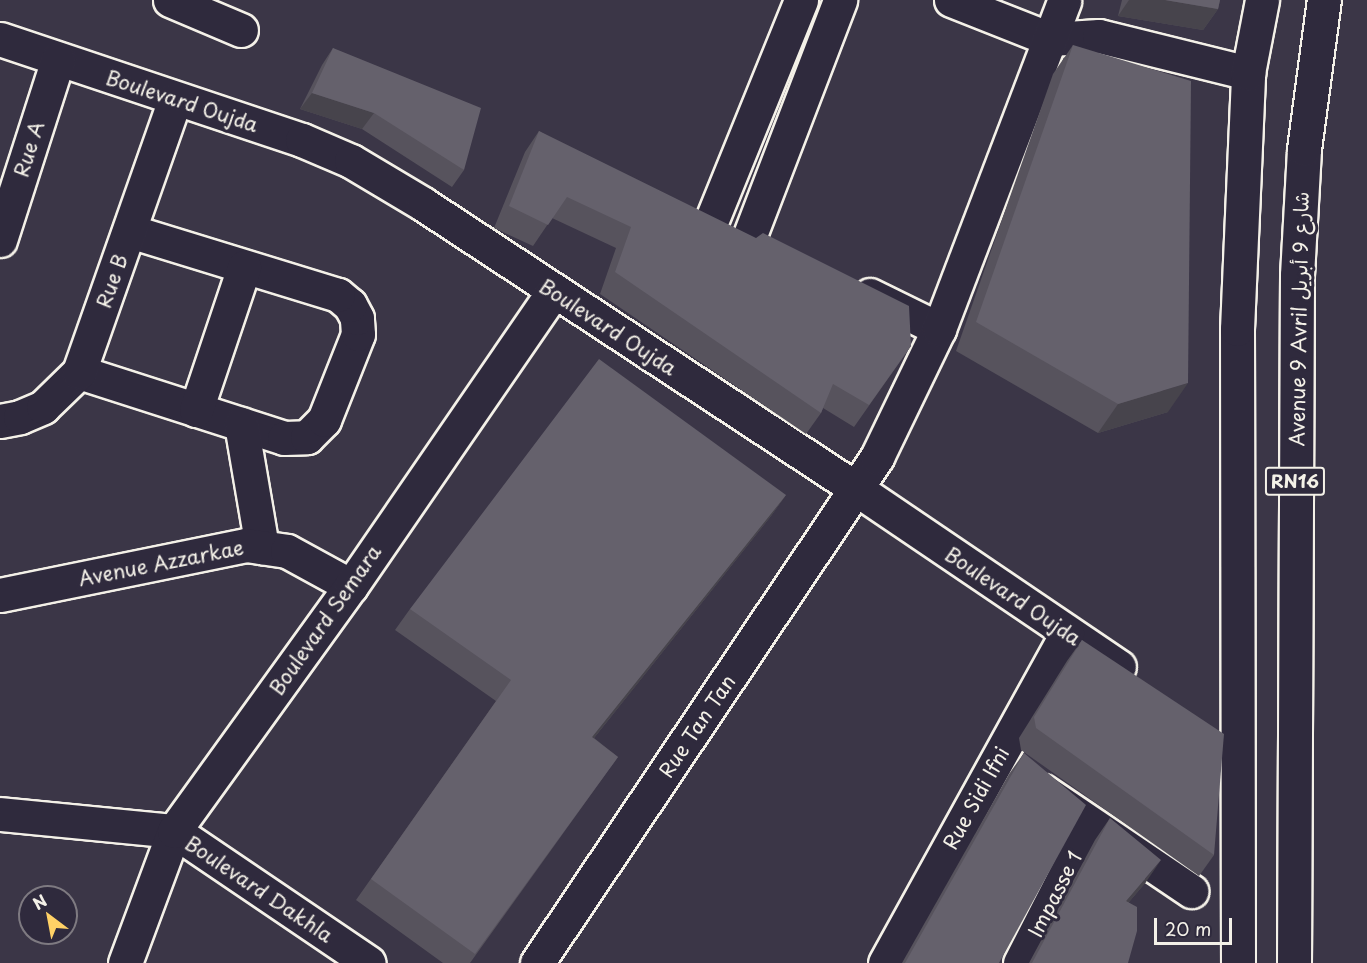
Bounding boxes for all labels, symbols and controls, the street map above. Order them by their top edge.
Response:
street label: Boulevard Oujda [103,65,261,137]
street label: Rue A [8,117,50,181]
street label: Avenue 9 Avril شارع 9 أبريل [1285,191,1313,447]
street label: Rue B [91,250,133,312]
street label: Boulevard Oujda [535,274,681,380]
road number: RN16 [1264,466,1326,496]
street label: Avenue Azzarkae [77,535,245,591]
street label: Boulevard Semara [264,540,386,700]
street label: Boulevard Oujda [940,542,1086,650]
street label: Rue Tan Tan [653,669,741,783]
street label: Rue Sidi Ifni [937,741,1015,855]
street label: Boulevard Dakhla [180,831,338,947]
street label: Impasse 1 [1023,847,1087,941]
north arrow [18,885,78,945]
text: N [28,888,51,915]
scale bar [1157,906,1235,944]
text: 20 m [1165,915,1211,942]

